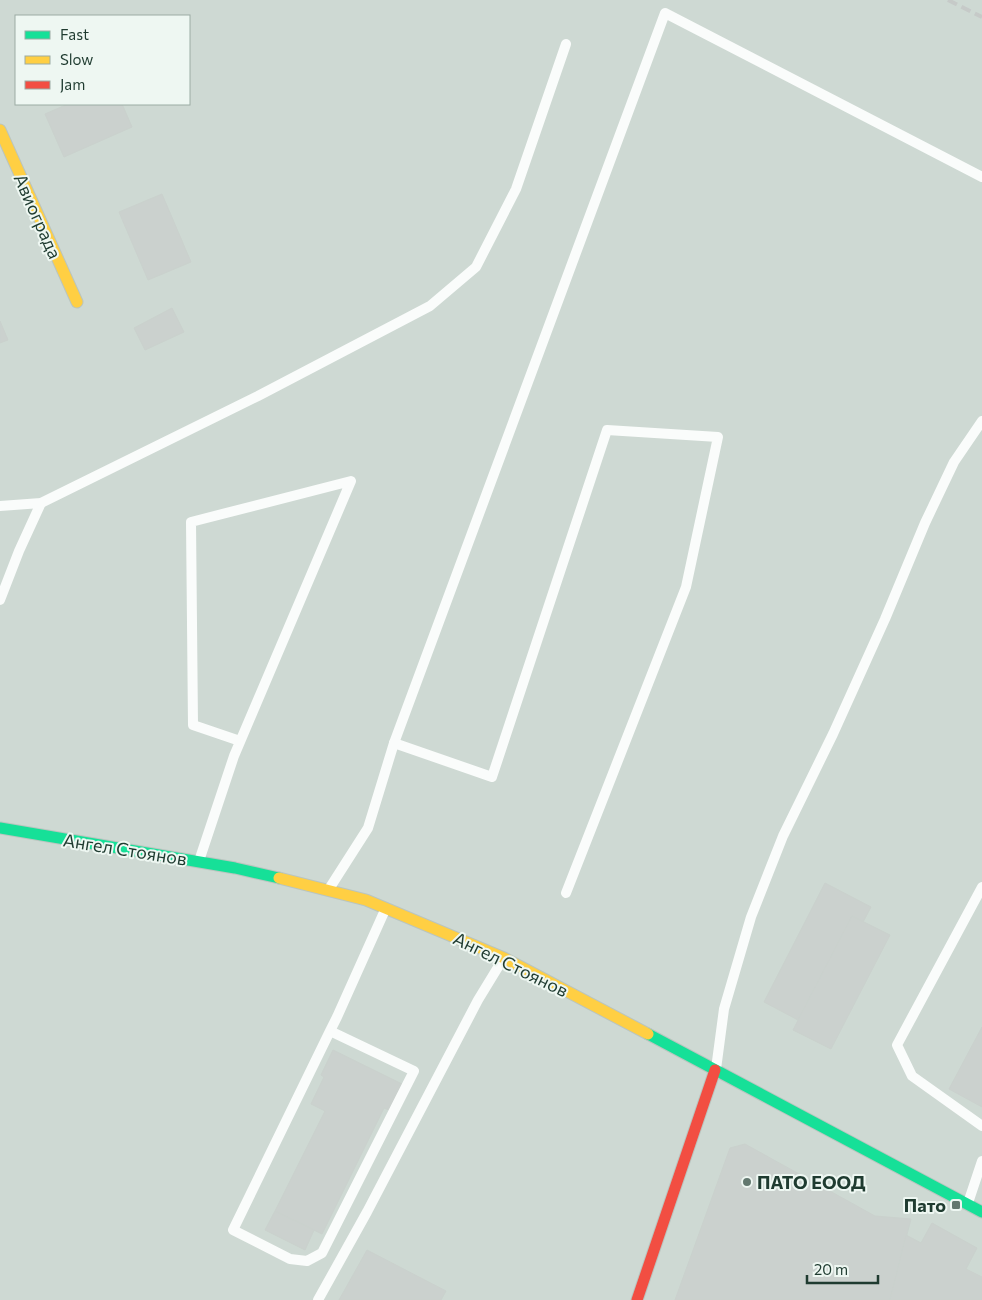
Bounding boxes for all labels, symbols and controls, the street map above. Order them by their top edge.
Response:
legend [15,15,190,105]
text: Fast [60,25,89,43]
text: Slow [60,50,93,68]
text: Jam [60,75,85,93]
street label: Авиограда [10,170,66,262]
street label: Ангел Стоянов [62,828,188,870]
street label: Ангел Стоянов [450,927,572,1001]
place label: ПАТО ЕООД [757,1171,866,1193]
marker: ПАТО ЕООД [741,1176,753,1188]
place label: Пато [904,1194,946,1216]
marker: Пато [950,1199,962,1211]
scale bar [807,1252,878,1284]
text: 20 m [814,1260,848,1278]

